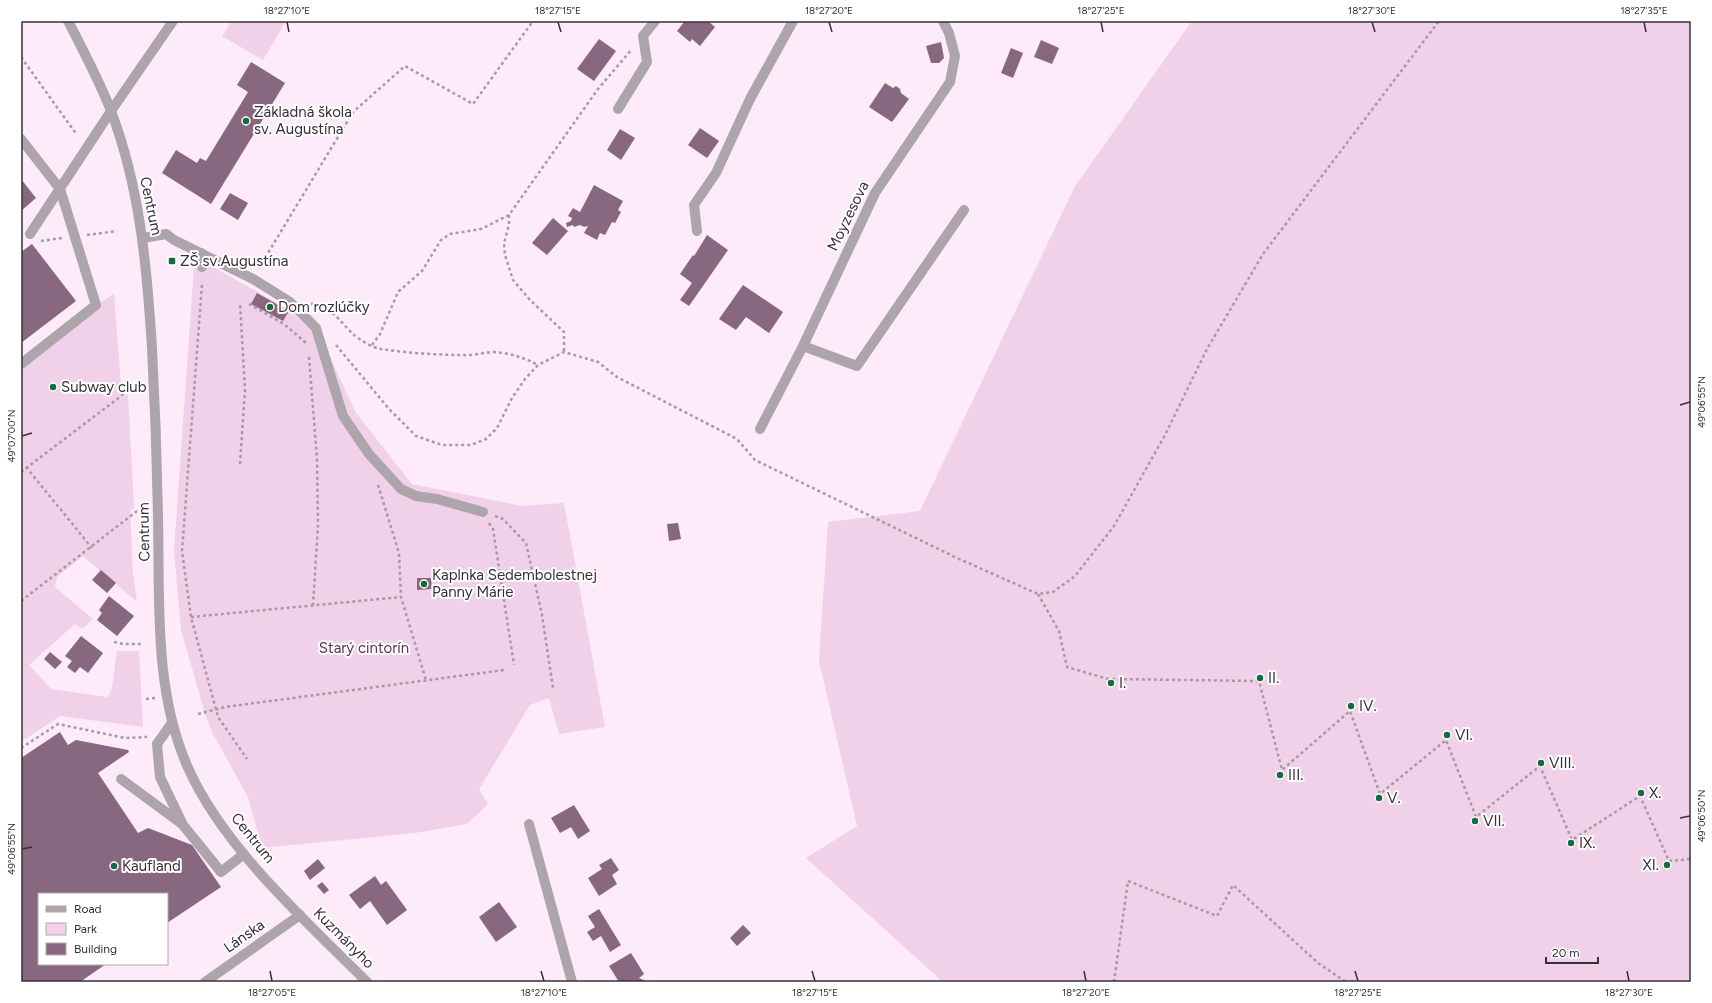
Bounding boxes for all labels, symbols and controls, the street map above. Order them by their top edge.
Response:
text: 18°27'10"E [264,4,310,17]
text: 18°27'15"E [535,4,581,17]
text: 18°27'20"E [805,4,853,17]
text: 18°27'25"E [1077,4,1125,17]
text: 18°27'30"E [1348,4,1396,17]
text: 18°27'35"E [1620,4,1668,17]
place label: Základná škola sv. Augustína [254,103,352,138]
marker: Základná škola sv. Augustína [241,116,251,126]
street label: Centrum [136,175,166,237]
street label: Moyzesova [823,178,873,254]
place label: ZŠ sv.Augustína [180,252,288,270]
marker: ZŠ sv.Augustína [167,256,177,266]
place label: Dom rozlúčky [278,298,370,316]
marker: Dom rozlúčky [265,302,275,312]
text: 49°06'55"N [1695,376,1708,428]
place label: Subway club [61,378,147,396]
marker: Subway club [48,382,58,392]
text: 49°07'00"N [5,409,18,463]
street label: Centrum [134,502,154,562]
place label: Kaplnka Sedembolestnej Panny Márie [432,566,597,601]
marker: Kaplnka Sedembolestnej Panny Márie [419,579,429,589]
park label: Starý cintorín [319,639,409,657]
place label: II. [1268,669,1279,687]
marker: II. [1255,673,1265,683]
place label: I. [1119,674,1126,692]
marker: I. [1106,678,1116,688]
place label: IV. [1359,697,1377,715]
marker: IV. [1346,701,1356,711]
place label: VI. [1455,726,1473,744]
marker: VI. [1442,730,1452,740]
place label: VIII. [1549,754,1575,772]
marker: VIII. [1536,758,1546,768]
place label: III. [1288,766,1303,784]
marker: III. [1275,770,1285,780]
place label: X. [1649,784,1661,802]
marker: X. [1636,788,1646,798]
place label: V. [1387,789,1401,807]
text: 49°06'50"N [1695,790,1708,842]
marker: V. [1374,793,1384,803]
street label: Centrum [227,809,279,867]
place label: VII. [1483,812,1505,830]
marker: VII. [1470,816,1480,826]
text: 49°06'55"N [5,823,18,875]
place label: IX. [1579,834,1595,852]
marker: IX. [1566,838,1576,848]
place label: XI. [1643,856,1659,874]
place label: Kaufland [122,857,181,875]
marker: XI. [1662,860,1672,870]
marker: Kaufland [109,861,119,871]
legend [38,893,168,965]
text: Road [74,902,102,916]
street label: Kuzmányho [310,904,378,972]
street label: Lánska [220,916,268,956]
text: Park [74,922,97,936]
scale bar [1546,939,1598,965]
text: Building [74,942,117,956]
text: 20 m [1552,946,1580,960]
text: 18°27'05"E [248,986,296,999]
text: 18°27'10"E [521,986,567,999]
text: 18°27'15"E [792,986,838,999]
text: 18°27'20"E [1062,986,1110,999]
text: 18°27'25"E [1334,986,1382,999]
text: 18°27'30"E [1605,986,1653,999]

